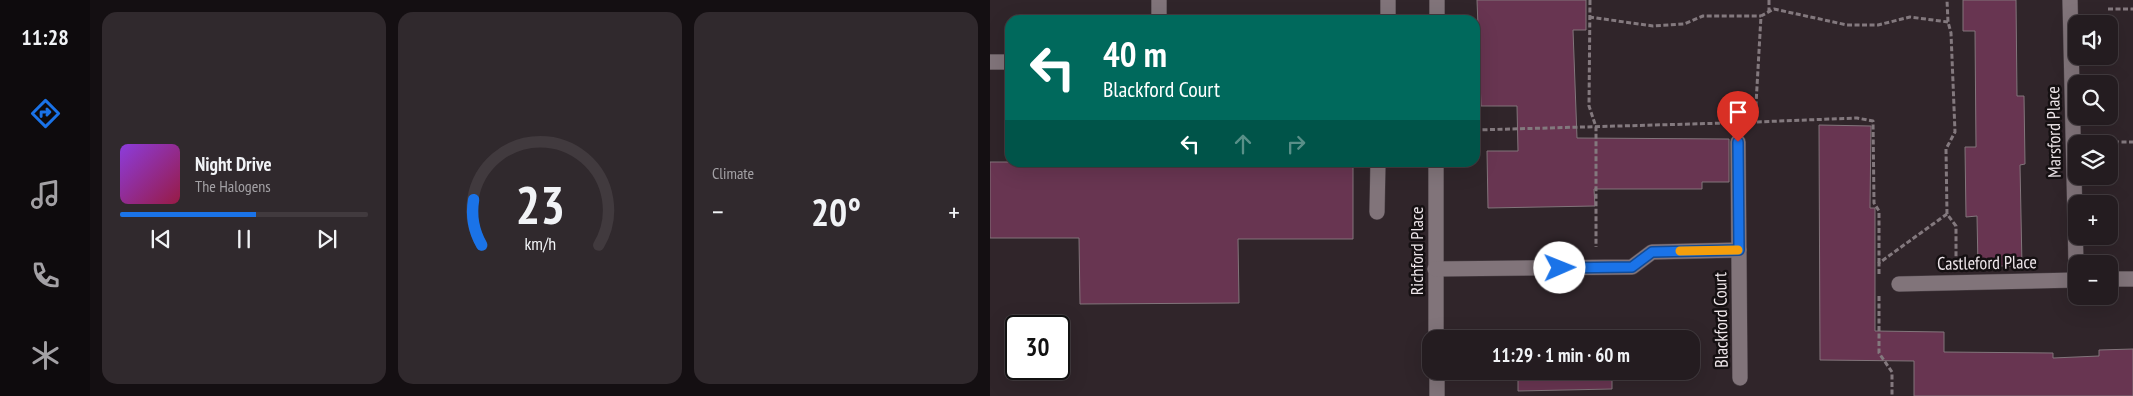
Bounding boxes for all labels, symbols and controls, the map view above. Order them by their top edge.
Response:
map controls [2068,15,2118,305]
button: sound [2068,15,2118,65]
text: 11:28 [21,23,69,51]
text: 40 m [1103,31,1167,77]
icon: left [1020,35,1085,100]
text: Blackford Court [1103,75,1220,103]
button: search [2068,75,2118,125]
street label: Marsford Place [2041,86,2066,178]
pin [1717,91,1759,142]
icon: directions [28,96,63,131]
icon: arrive [1724,98,1752,126]
icon: left [1176,130,1204,158]
icon: ahead [1229,130,1257,158]
icon: right [1282,130,1310,158]
button: layers [2068,135,2118,185]
text: Night Drive [195,152,272,176]
text: Climate [712,163,754,183]
text: 23 [515,171,565,238]
text: The Halogens [195,176,271,196]
icon: music [28,177,63,212]
text: 20° [811,187,861,236]
text: − [712,193,724,230]
text: + [948,193,960,230]
button: + [2068,195,2118,245]
street label: Richford Place [1405,207,1428,295]
icon: previous [147,225,175,253]
icon: pause [230,225,258,253]
icon: next [313,225,341,253]
text: km/h [524,232,556,255]
position arrow [1533,241,1585,293]
street label: Castleford Place [1937,250,2037,275]
button: − [2068,255,2118,305]
icon: phone [28,258,63,293]
street label: Blackford Court [1708,272,1733,368]
speed limit sign: 30 [1005,315,1070,380]
icon: climate [28,338,63,373]
text: 11:29 · 1 min · 60 m [1492,343,1630,367]

